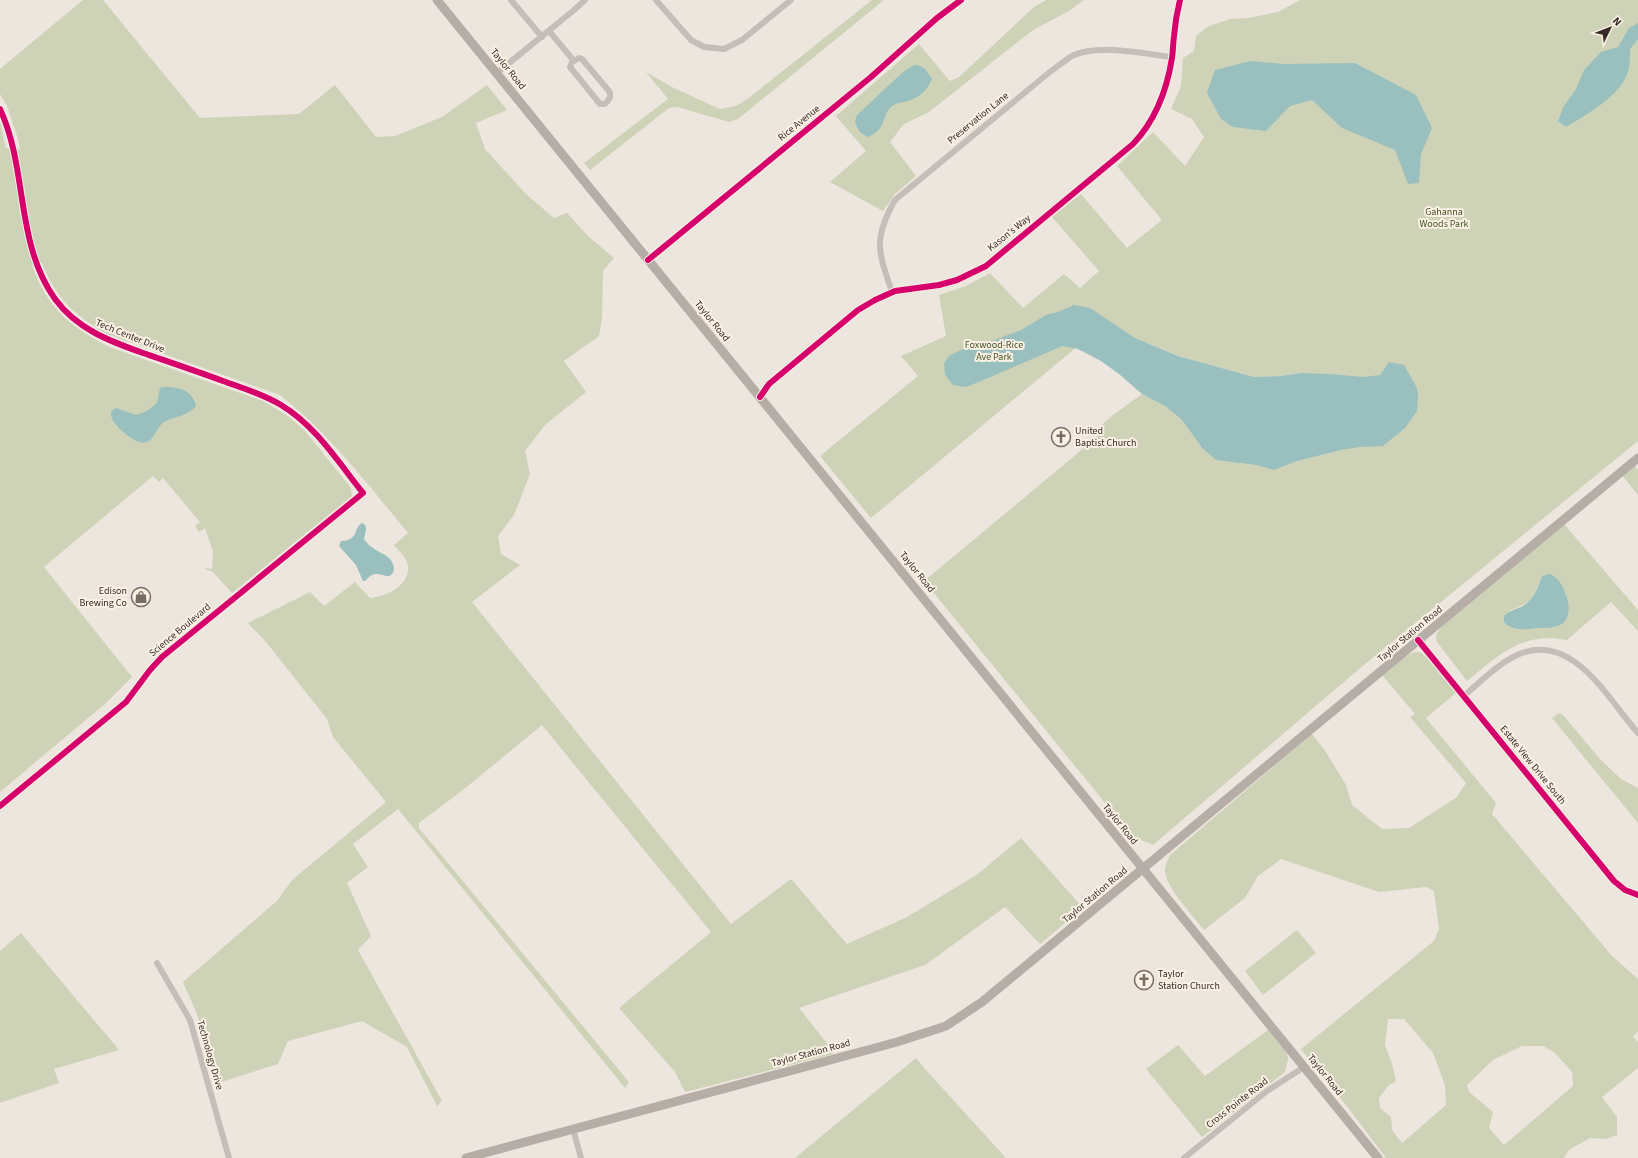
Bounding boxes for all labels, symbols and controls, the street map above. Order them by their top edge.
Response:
north arrow [1590,8,1630,48]
text: N [1609,14,1625,29]
street label: Taylor Road [487,45,529,93]
street label: Preservation Lane [944,89,1012,147]
street label: Rice Avenue [775,102,823,144]
park label: Gahanna Woods Park [1419,205,1469,231]
street label: Kason's Way [984,211,1034,255]
street label: Taylor Road [691,297,733,345]
street label: Tech Center Drive [93,316,167,356]
park label: Foxwood-Rice Ave Park [965,338,1023,364]
place label: United Baptist Church [1075,424,1136,450]
church icon: United Baptist Church [1050,426,1072,448]
street label: Taylor Road [896,548,938,596]
place label: Edison Brewing Co [79,584,127,610]
shop icon: Edison Brewing Co [130,586,152,608]
street label: Science Boulevard [146,600,214,660]
street label: Taylor Station Road [1374,603,1446,665]
street label: Estate View Drive South [1497,722,1569,808]
street label: Taylor Road [1099,800,1141,848]
street label: Taylor Station Road [1059,864,1131,926]
place label: Taylor Station Church [1158,967,1220,993]
church icon: Taylor Station Church [1133,969,1155,991]
street label: Technology Drive [193,1018,227,1092]
street label: Taylor Station Road [770,1036,852,1070]
street label: Taylor Road [1304,1051,1346,1099]
street label: Cross Pointe Road [1203,1074,1271,1132]

